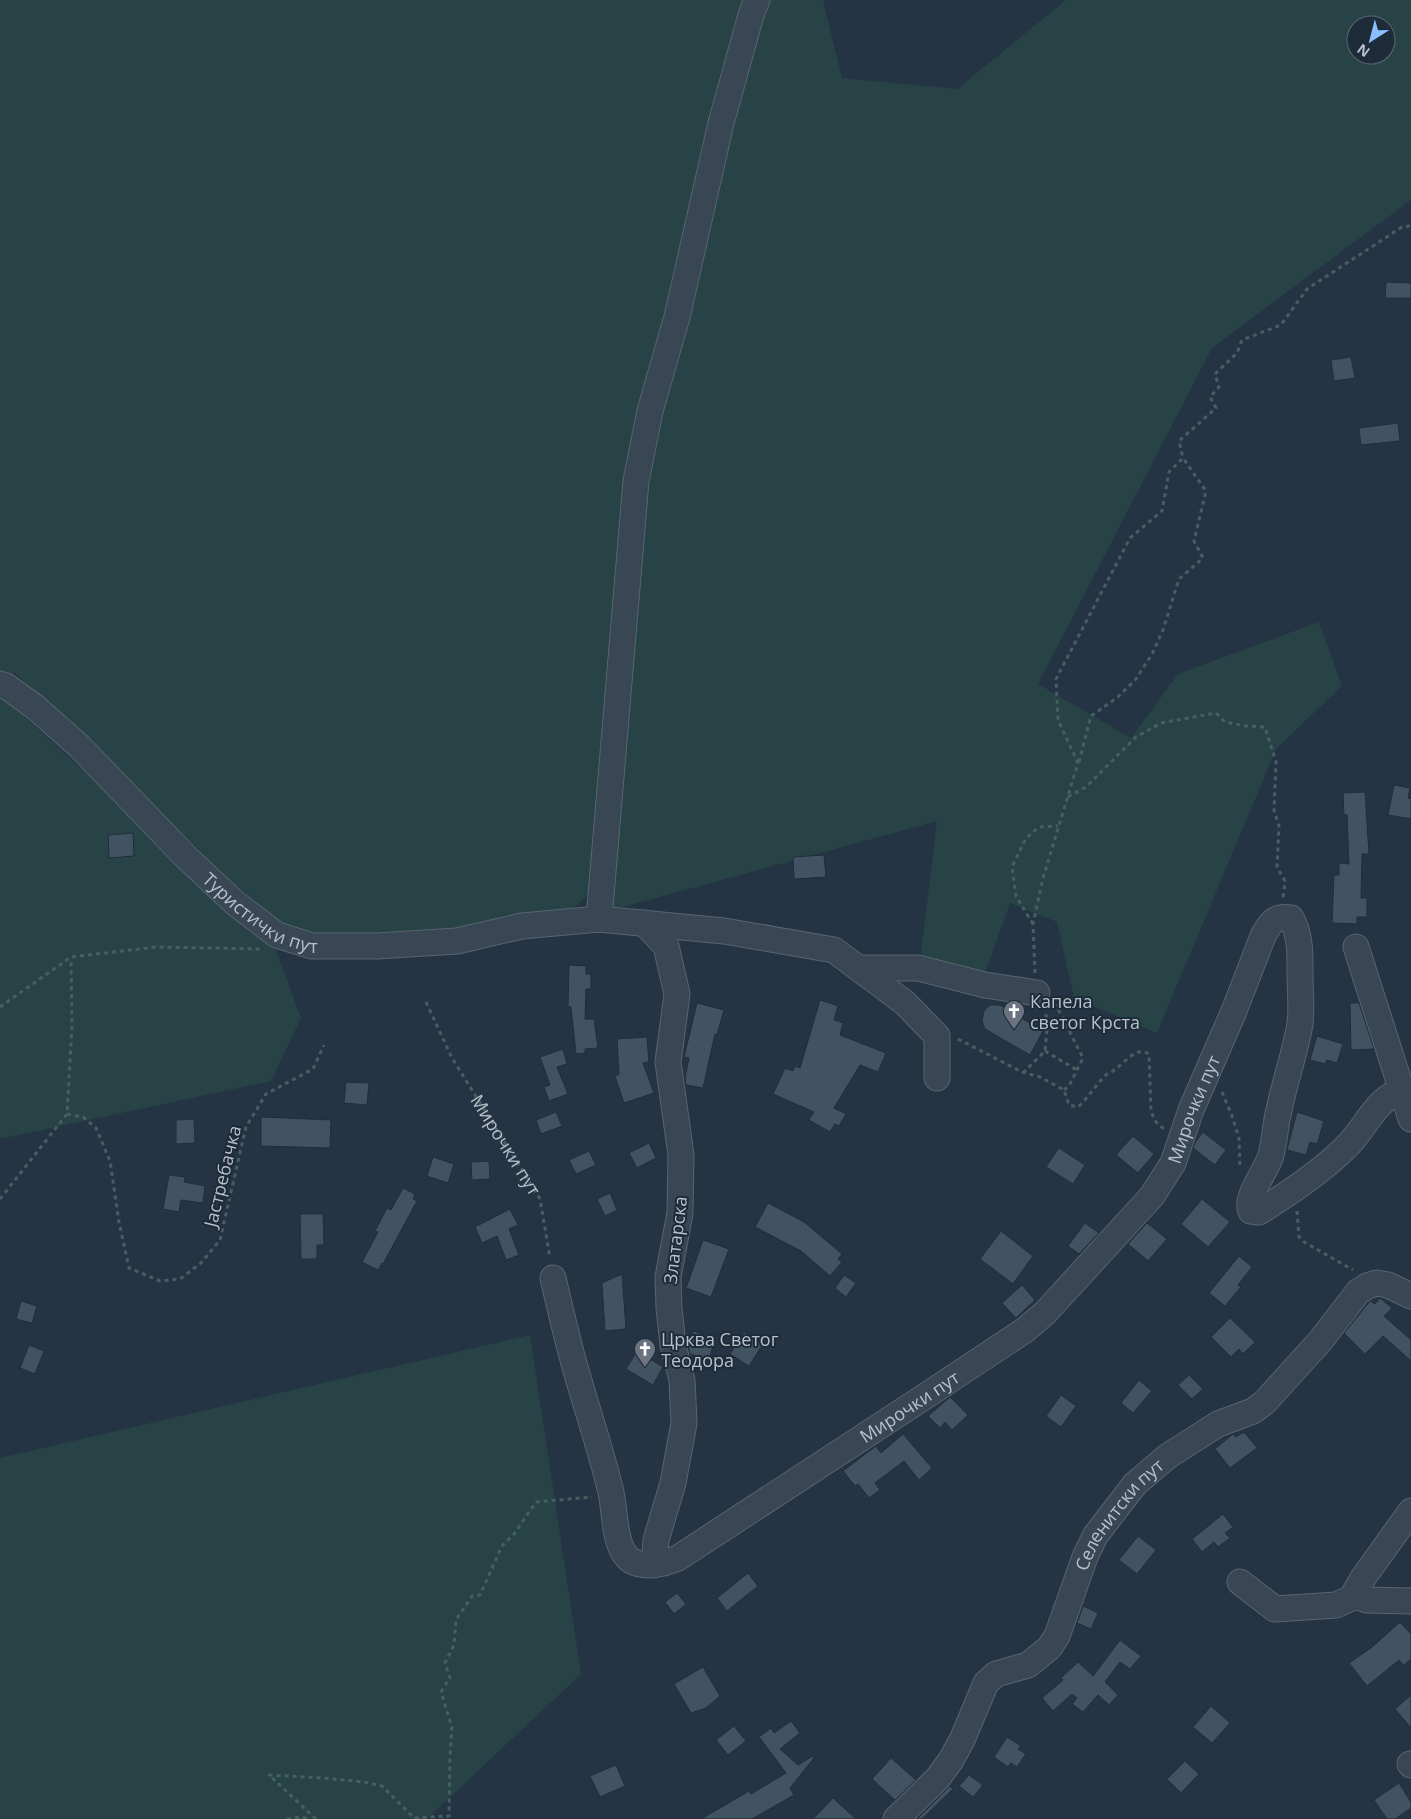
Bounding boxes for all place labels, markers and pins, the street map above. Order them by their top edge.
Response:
place label: Капела светог Крста [1030,989,1140,1034]
church icon: Капела светог Крста [1002,999,1026,1030]
place label: Црква Светог Теодора [661,1327,779,1372]
church icon: Црква Светог Теодора [633,1337,657,1368]

